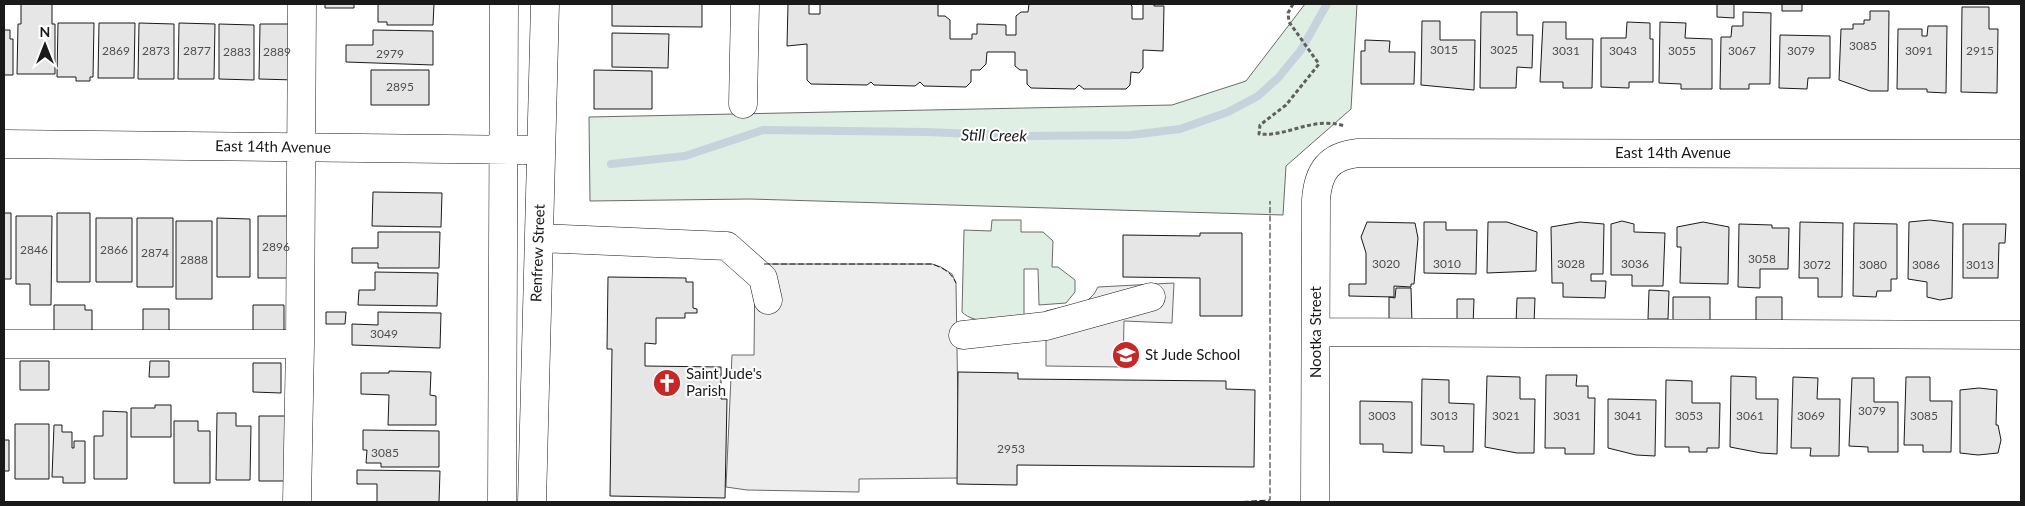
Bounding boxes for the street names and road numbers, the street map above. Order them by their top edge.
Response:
street label: East 14th Avenue [215,136,331,156]
street label: East 14th Avenue [1615,143,1731,161]
street label: Renfrew Street [526,203,548,302]
street label: Nootka Street [1306,285,1324,378]

